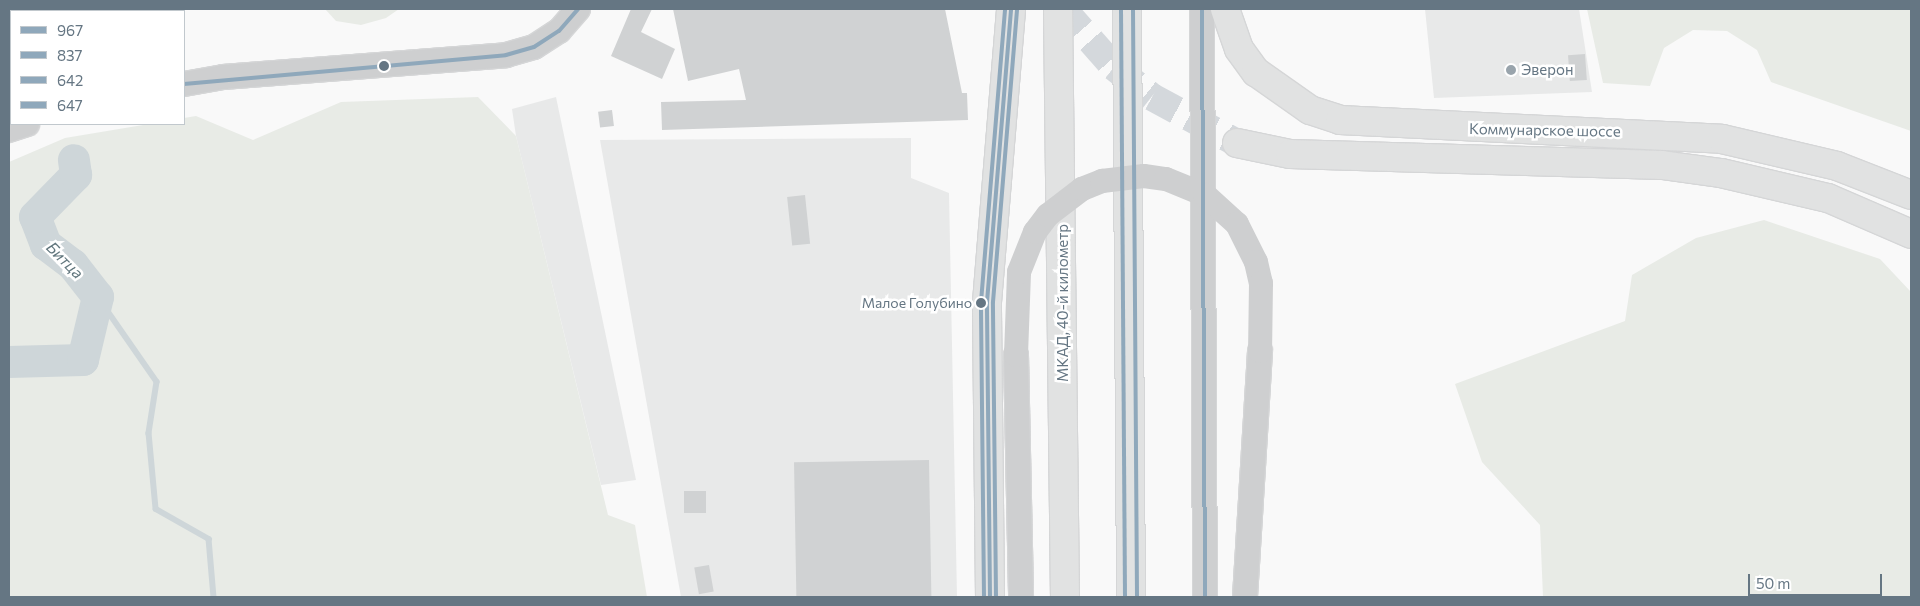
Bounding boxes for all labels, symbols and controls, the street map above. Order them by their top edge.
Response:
legend [10,10,185,125]
text: 967 [57,21,83,39]
text: 837 [57,46,82,64]
unlabelled marker [379,61,389,71]
place label: Эверон [1521,61,1573,79]
marker: Эверон [1505,64,1517,76]
text: 642 [57,71,83,89]
text: 647 [57,96,83,114]
street label: Коммунарское шоссе [1469,120,1621,140]
street label: МКАД, 40-й километр [1054,224,1072,382]
water label: Битца [43,238,87,282]
place label: Малое Голубино [862,295,972,311]
marker: Малое Голубино [976,298,986,308]
scale bar [1750,564,1884,596]
text: 50 m [1756,574,1790,592]

